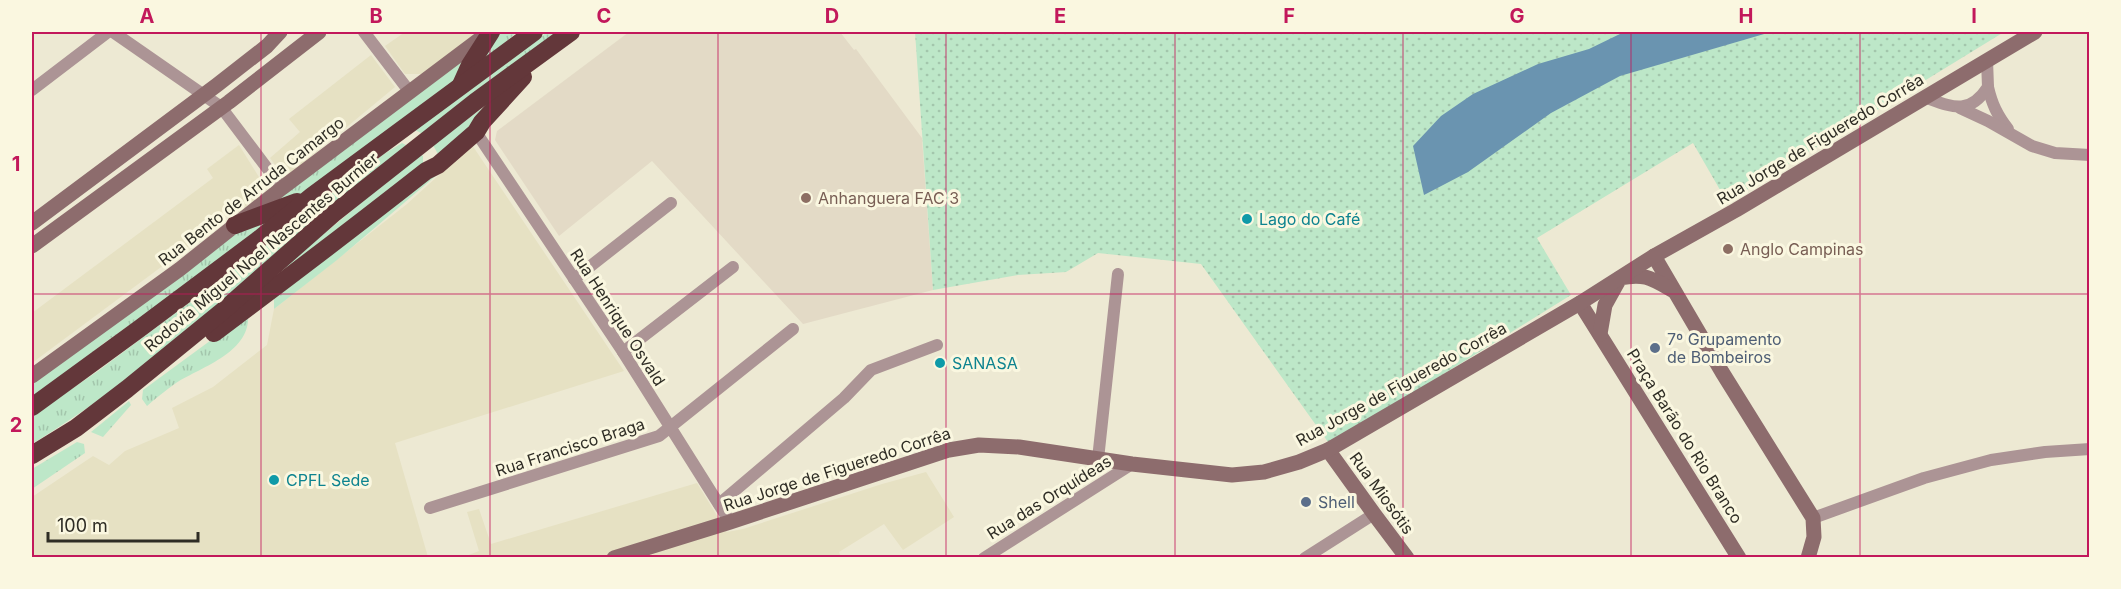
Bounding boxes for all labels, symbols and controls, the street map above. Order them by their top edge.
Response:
text: A [140,4,155,28]
text: B [369,4,383,28]
text: C [597,4,611,28]
text: D [825,4,839,28]
text: E [1054,4,1066,28]
text: F [1283,4,1295,28]
text: G [1509,4,1525,28]
text: H [1739,4,1753,28]
text: I [1971,4,1977,28]
street label: Rua Jorge de Figueredo Corrêa [1713,69,1927,209]
street label: Rua Bento de Arruda Camargo [154,112,348,270]
street label: Rodovia Miguel Noel Nascentes Burnier [140,148,382,356]
text: 1 [12,152,20,176]
place label: Anhanguera FAC 3 [818,188,959,208]
marker: Anhanguera FAC 3 [799,191,813,205]
place label: Lago do Café [1259,209,1360,229]
marker: Lago do Café [1240,212,1254,226]
place label: Anglo Campinas [1740,239,1864,259]
marker: Anglo Campinas [1721,242,1735,256]
street label: Rua Henrique Osvald [566,245,670,389]
street label: Rua Jorge de Figueredo Corrêa [1292,318,1510,450]
place label: 7º Grupamento de Bombeiros [1667,329,1782,367]
marker: 7º Grupamento de Bombeiros [1648,341,1662,355]
street label: Praça Barão do Rio Branco [1623,345,1747,527]
place label: SANASA [952,353,1018,373]
marker: SANASA [933,356,947,370]
text: 2 [10,413,22,437]
street label: Rua Francisco Braga [493,413,647,481]
street label: Rua Jorge de Figueredo Corrêa [721,423,953,515]
street label: Rua Miosótis [1345,448,1419,538]
street label: Rua das Orquídeas [983,451,1115,543]
place label: CPFL Sede [286,470,370,490]
marker: CPFL Sede [267,473,281,487]
place label: Shell [1318,492,1355,512]
marker: Shell [1299,495,1313,509]
scale bar [48,505,198,543]
text: 100 m [57,515,108,536]

